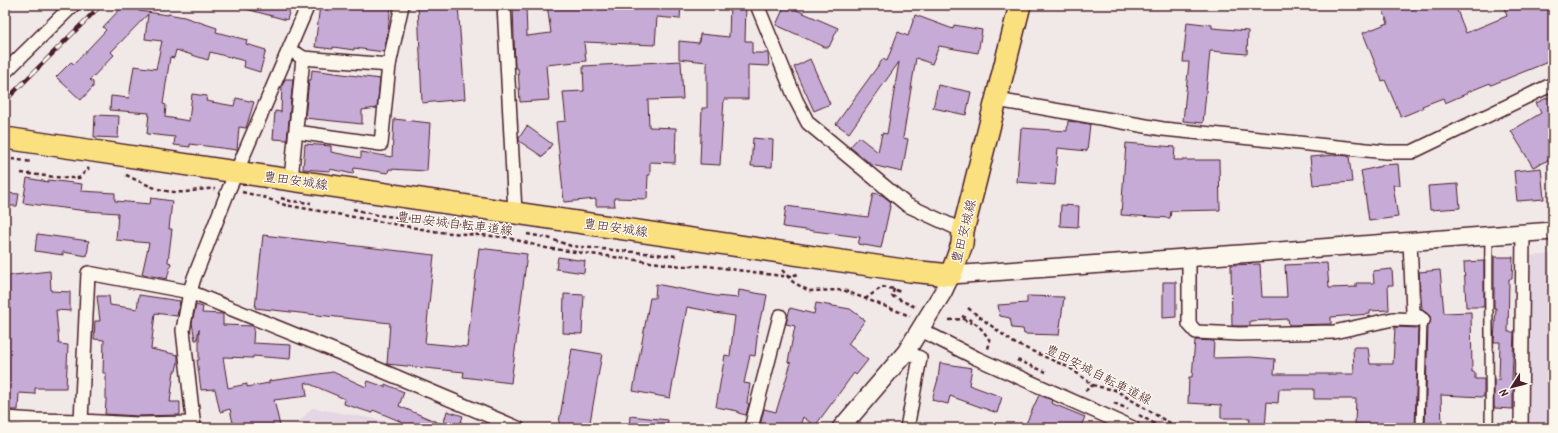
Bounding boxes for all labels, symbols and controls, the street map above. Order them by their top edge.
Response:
street label: 豊田安城線 [262,167,330,197]
street label: 豊田安城線 [946,196,983,265]
street label: 豊田安城自転車道線 [395,207,515,242]
street label: 豊田安城線 [582,214,650,244]
street label: 豊田安城自転車道線 [1041,339,1156,412]
north arrow [1492,367,1532,407]
text: N [1495,384,1514,400]

